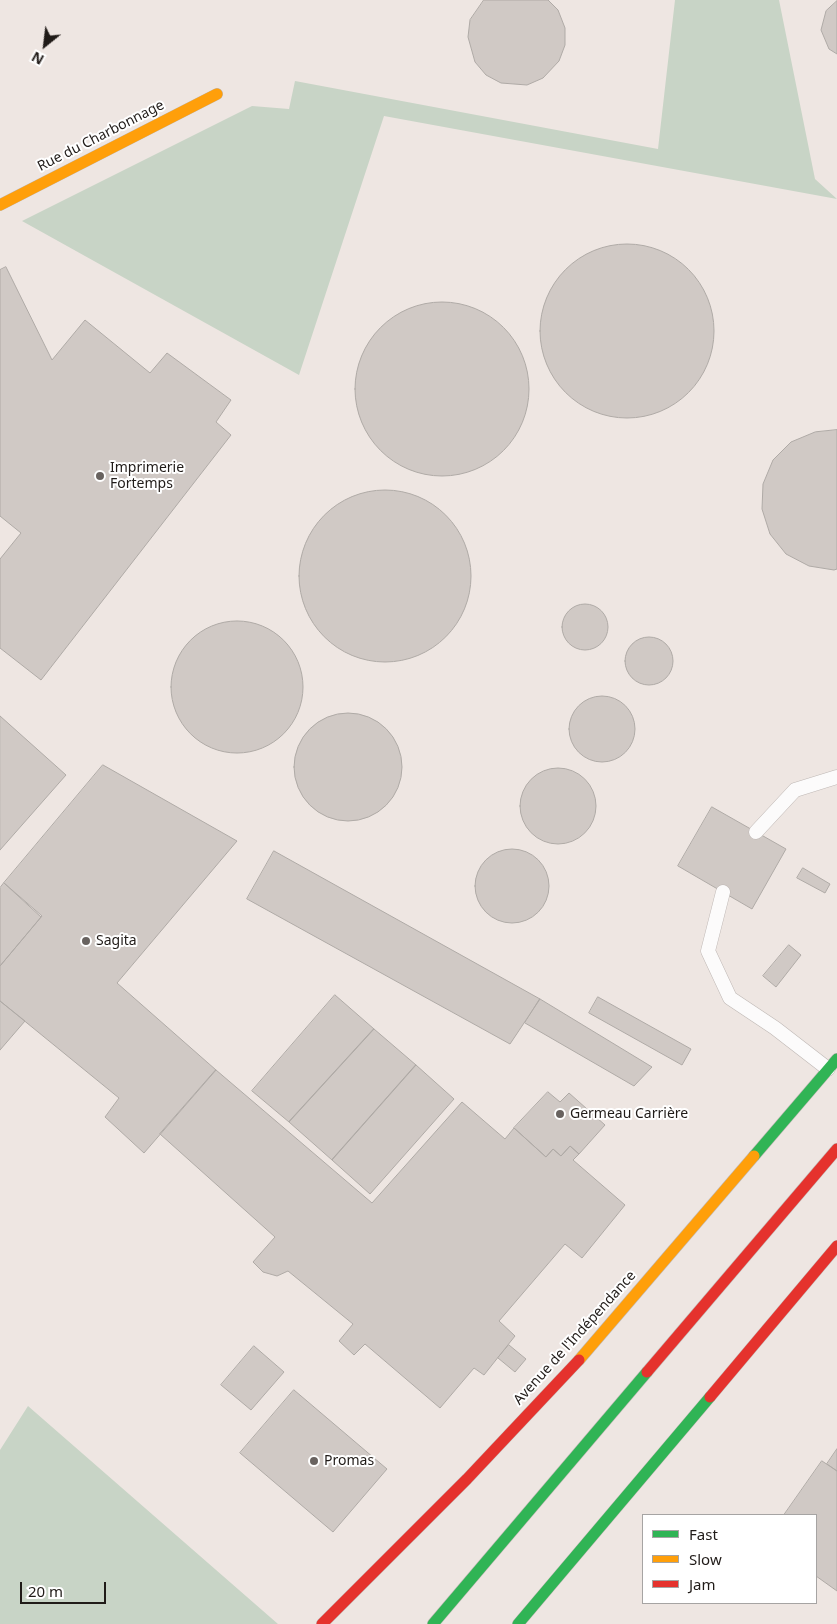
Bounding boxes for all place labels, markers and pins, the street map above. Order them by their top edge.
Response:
place label: Imprimerie Fortemps [110,460,184,492]
marker: Imprimerie Fortemps [94,470,106,482]
place label: Sagita [96,933,137,949]
marker: Sagita [80,935,92,947]
place label: Germeau Carrière [570,1106,688,1122]
marker: Germeau Carrière [554,1108,566,1120]
place label: Promas [324,1453,374,1469]
marker: Promas [308,1455,320,1467]

